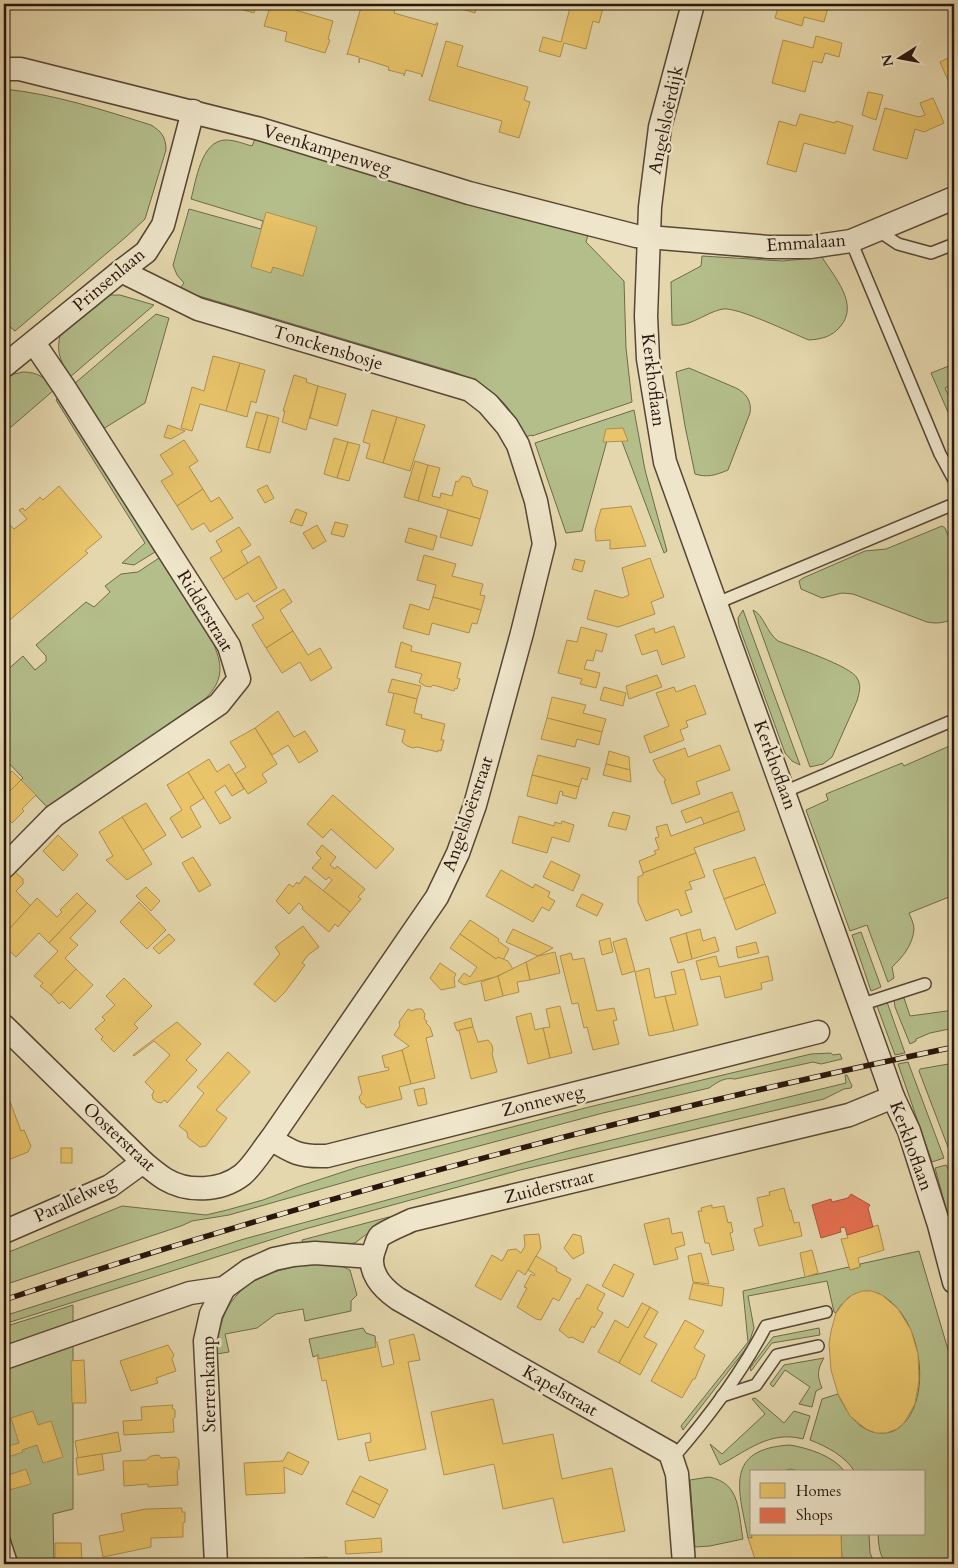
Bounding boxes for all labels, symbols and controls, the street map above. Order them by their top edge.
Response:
north arrow [876,32,926,82]
text: N [877,53,898,68]
street label: Angelsloërdijk [642,63,690,177]
street label: Veenkampenweg [260,119,395,182]
street label: Emmalaan [765,228,847,258]
street label: Prinsenlaan [68,242,151,318]
street label: Tonckensbosje [270,319,386,377]
street label: Kerkhoflaan [635,332,671,429]
street label: Ridderstraat [171,566,239,657]
street label: Kerkhoflaan [747,717,803,814]
street label: Angelsloërstraat [437,753,500,875]
street label: Zonneweg [499,1079,588,1123]
street label: Oosterstraat [77,1097,161,1177]
street label: Kerkhoflaan [883,1098,939,1195]
street label: Zuiderstraat [502,1164,597,1210]
street label: Parallelweg [30,1169,121,1229]
street label: Sterrenkamp [196,1335,222,1433]
street label: Kapelstraat [518,1359,602,1423]
legend [750,1470,926,1536]
text: Homes [796,1481,841,1501]
text: Shops [796,1505,833,1525]

